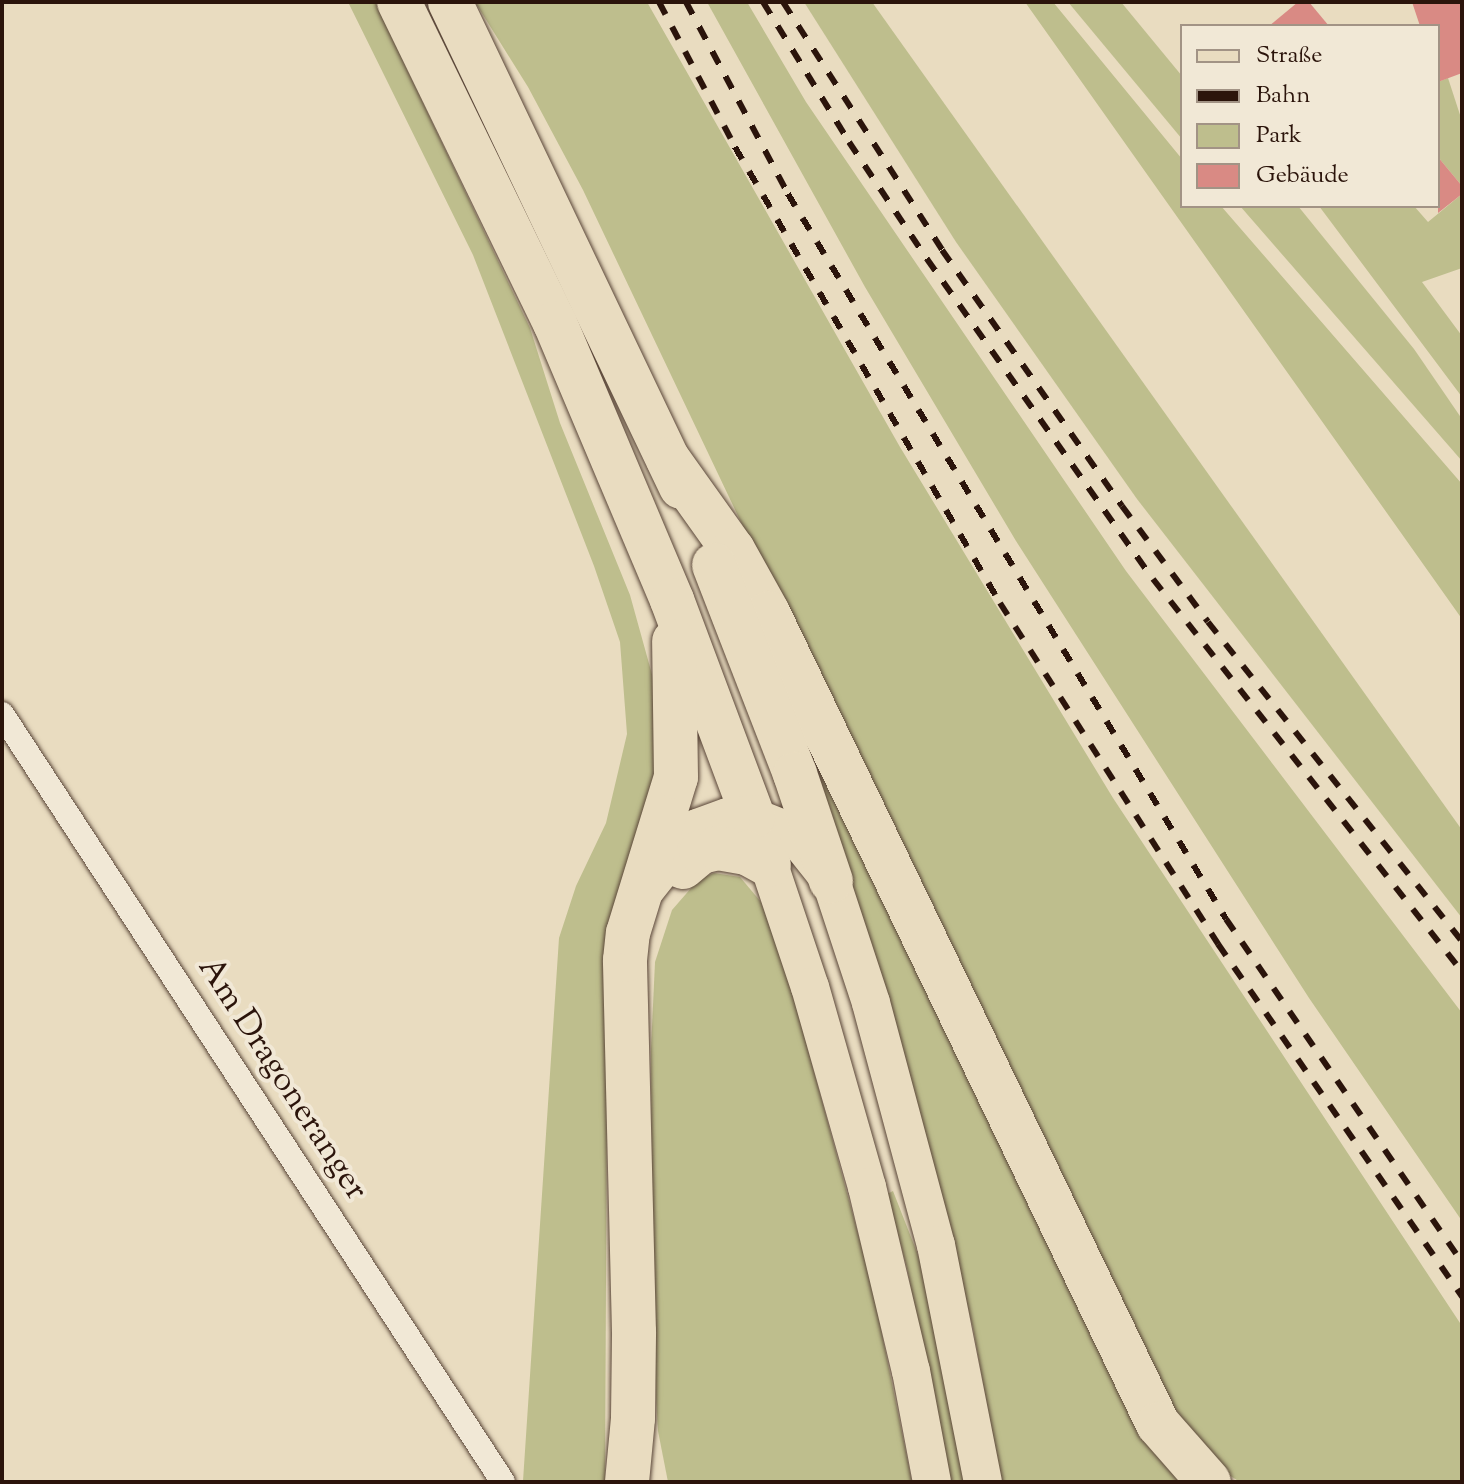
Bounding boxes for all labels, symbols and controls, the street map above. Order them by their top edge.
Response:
legend [1180,24,1440,208]
text: Straße [1256,39,1322,73]
text: Bahn [1256,79,1310,113]
text: Park [1256,119,1302,153]
text: Gebäude [1256,159,1349,193]
street label: Am Dragoneranger [188,950,376,1208]

